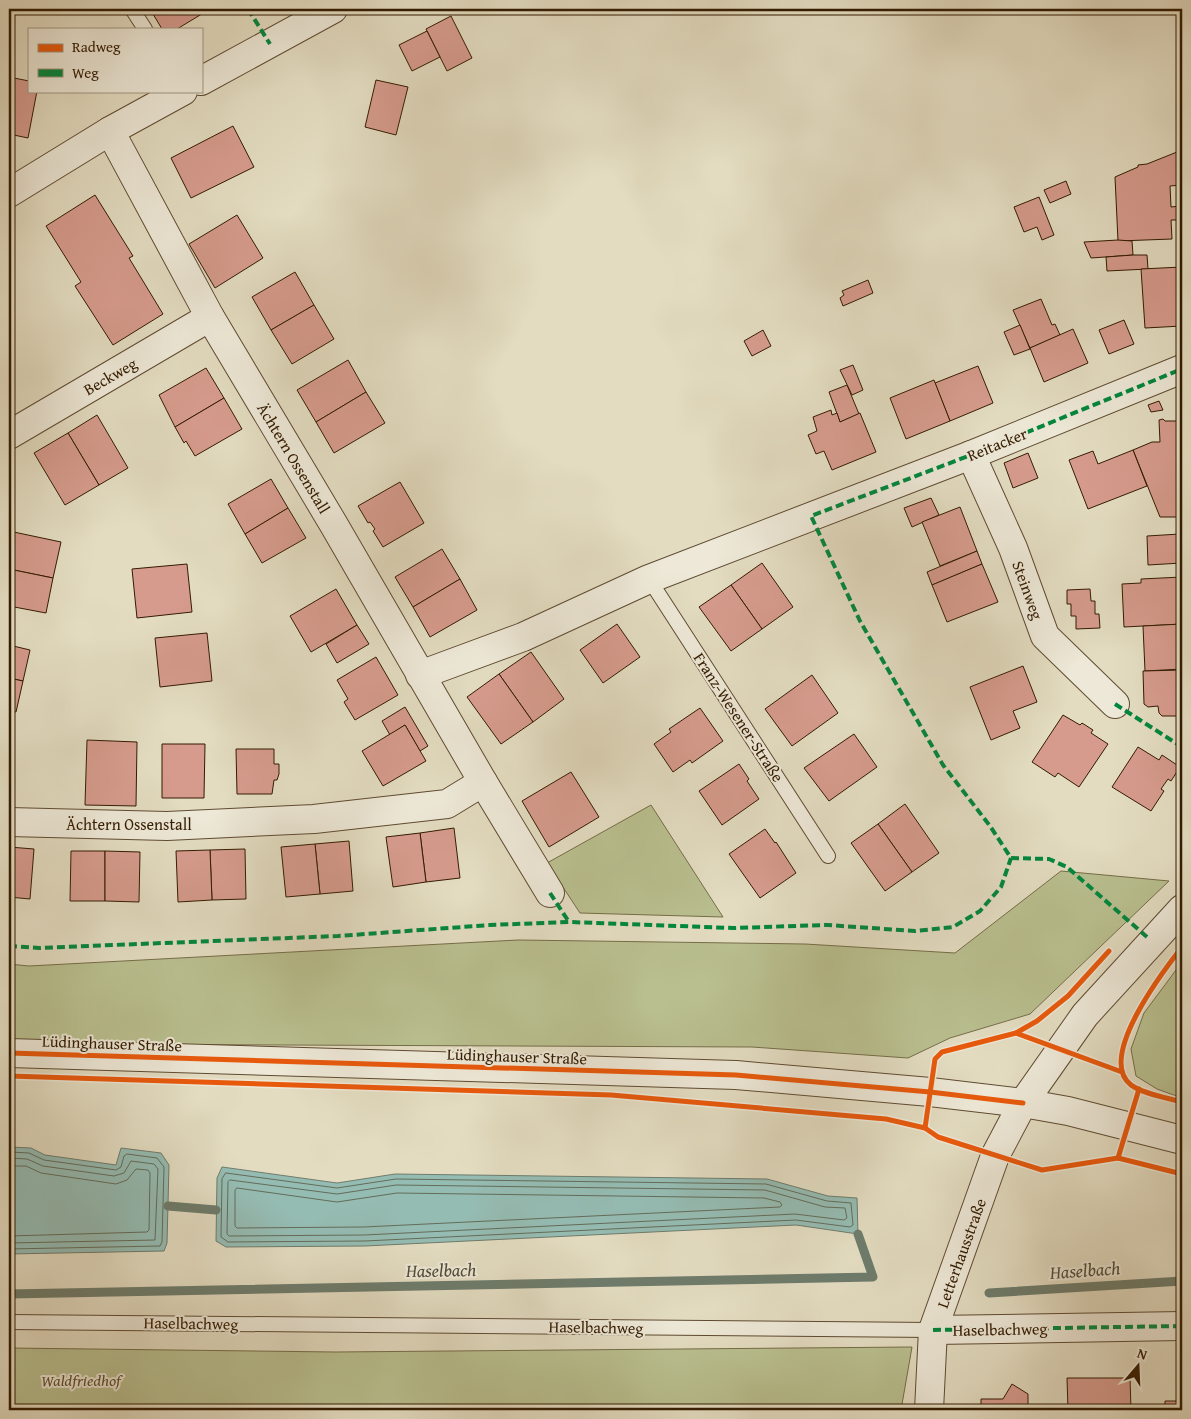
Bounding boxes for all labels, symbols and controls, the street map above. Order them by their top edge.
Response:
legend [28,28,202,92]
text: Radweg [72,36,121,57]
text: Weg [72,62,99,83]
street label: Beckweg [79,351,141,401]
street label: Ächtern Ossenstall [251,398,337,518]
street label: Reitacker [963,421,1031,467]
street label: Steinweg [1006,557,1050,623]
street label: Franz-Wesener-Straße [688,647,790,787]
street label: Ächtern Ossenstall [66,812,192,836]
street label: Lüdinghauser Straße [42,1029,182,1057]
street label: Lüdinghauser Straße [447,1042,587,1070]
street label: Letterhausstraße [930,1195,992,1311]
water label: Haselbach [1048,1254,1121,1286]
water label: Haselbach [405,1256,476,1284]
street label: Haselbachweg [143,1310,239,1336]
street label: Haselbachweg [548,1314,644,1340]
street label: Haselbachweg [952,1316,1048,1342]
north arrow [1114,1342,1164,1392]
text: N [1135,1343,1151,1365]
park label: Waldfriedhof [41,1368,124,1392]

